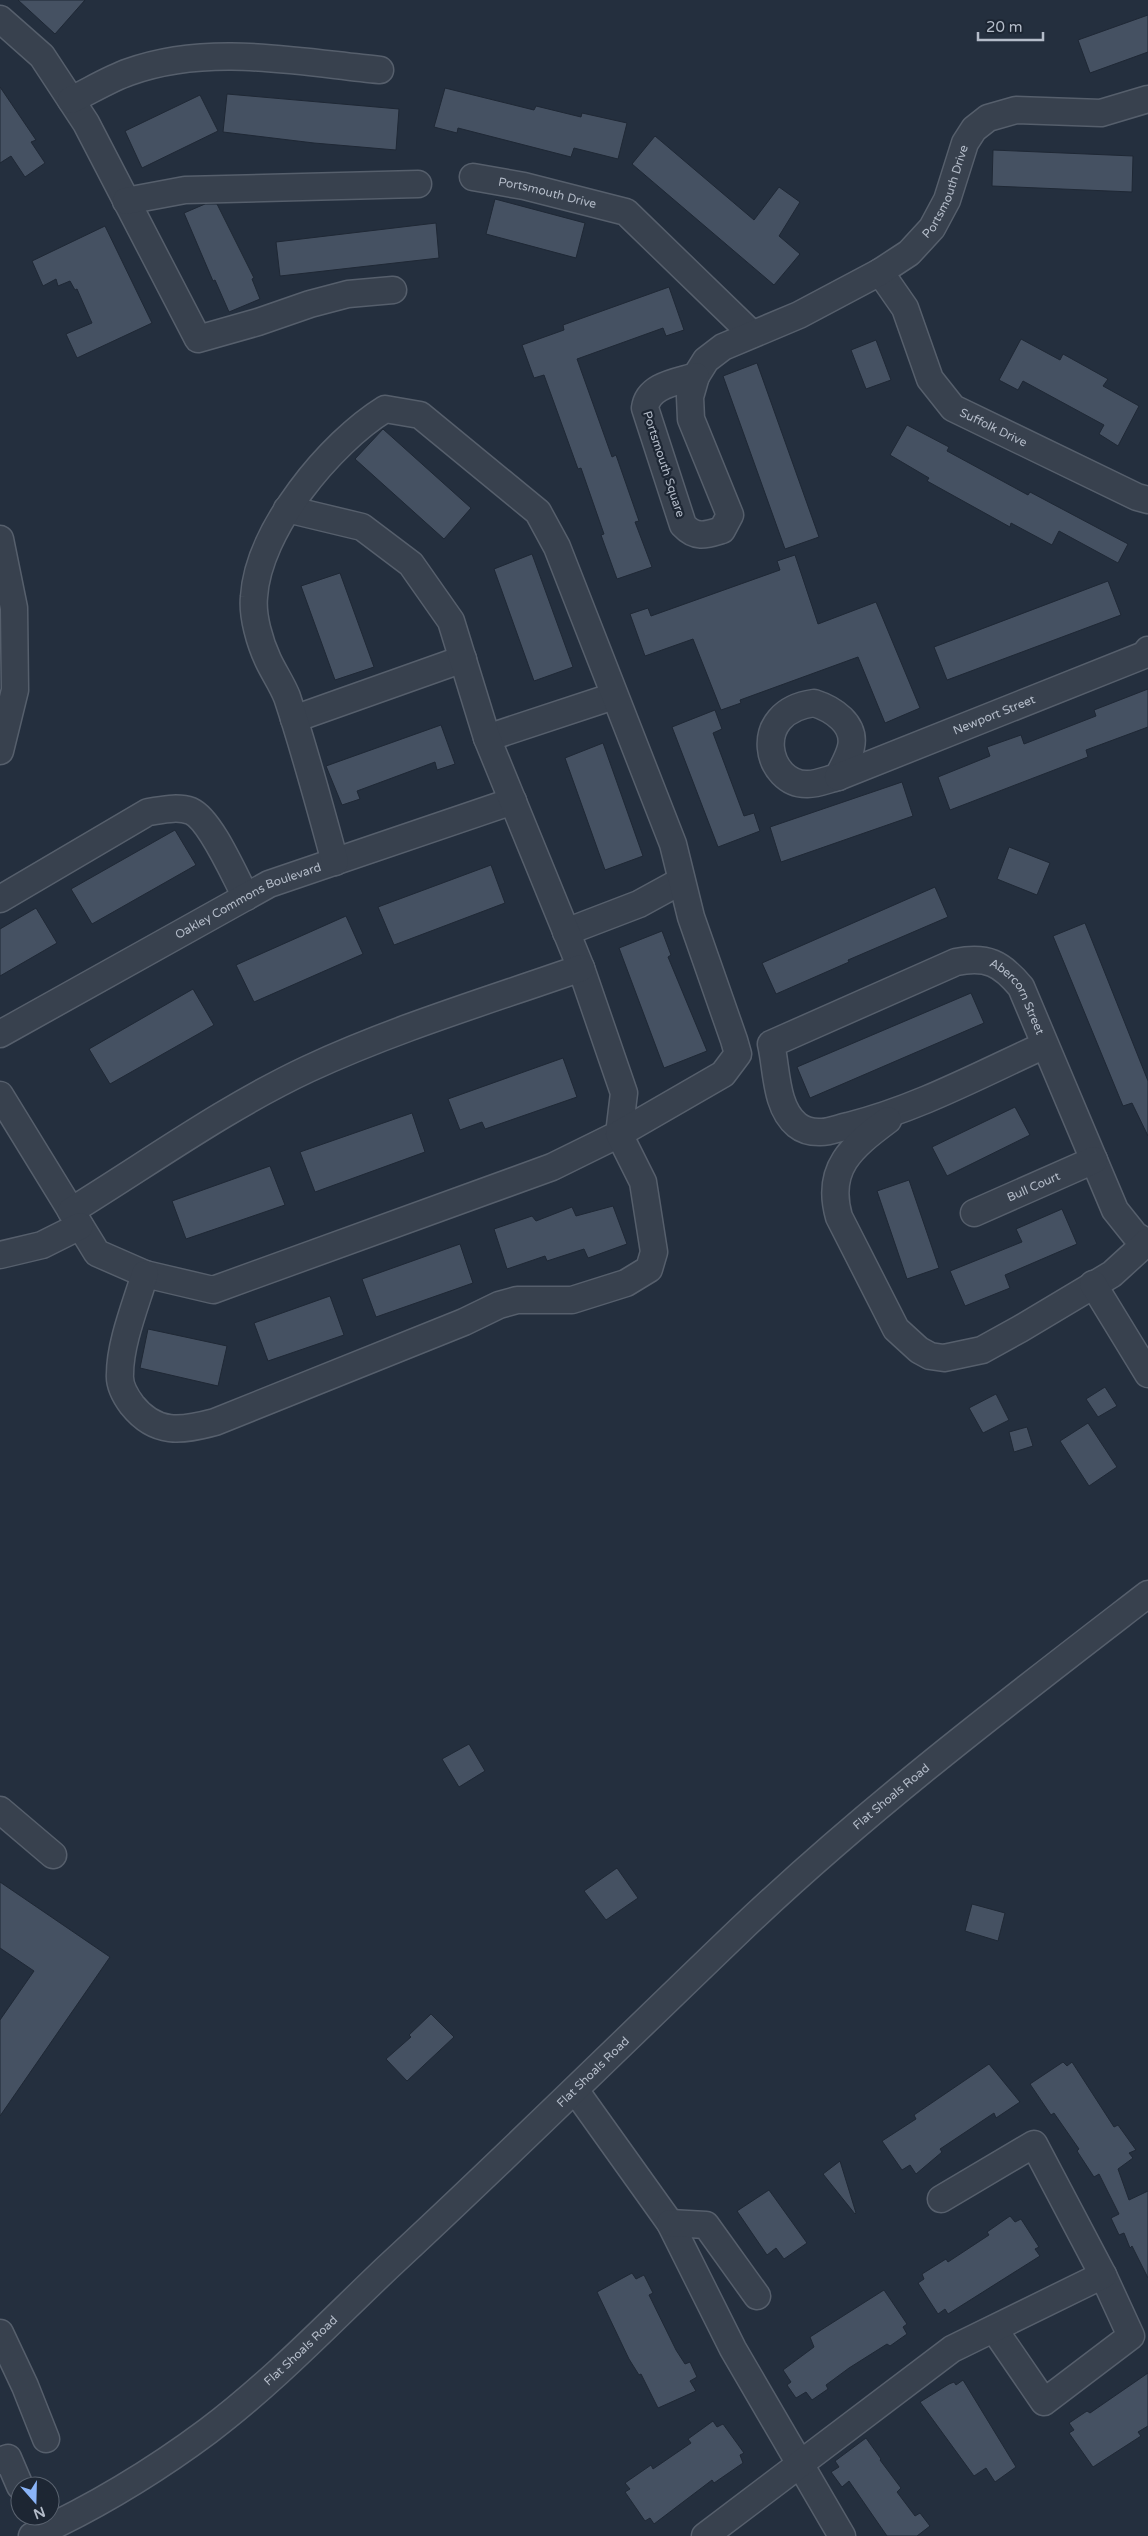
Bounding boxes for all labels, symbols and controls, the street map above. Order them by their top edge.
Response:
scale bar [978,10,1043,42]
text: 20 m [986,18,1023,36]
street label: Portsmouth Drive [919,143,971,241]
street label: Portsmouth Drive [497,175,598,211]
street label: Suffolk Drive [957,405,1030,450]
street label: Portsmouth Square [640,409,688,519]
street label: Newport Street [951,692,1038,737]
street label: Oakley Commons Boulevard [173,860,323,942]
street label: Abercorn Street [988,956,1047,1037]
street label: Bull Court [1005,1169,1063,1205]
street label: Flat Shoals Road [850,1761,932,1832]
street label: Flat Shoals Road [554,2034,632,2110]
street label: Flat Shoals Road [261,2313,340,2388]
north arrow [10,2476,60,2526]
text: N [31,2503,47,2523]

